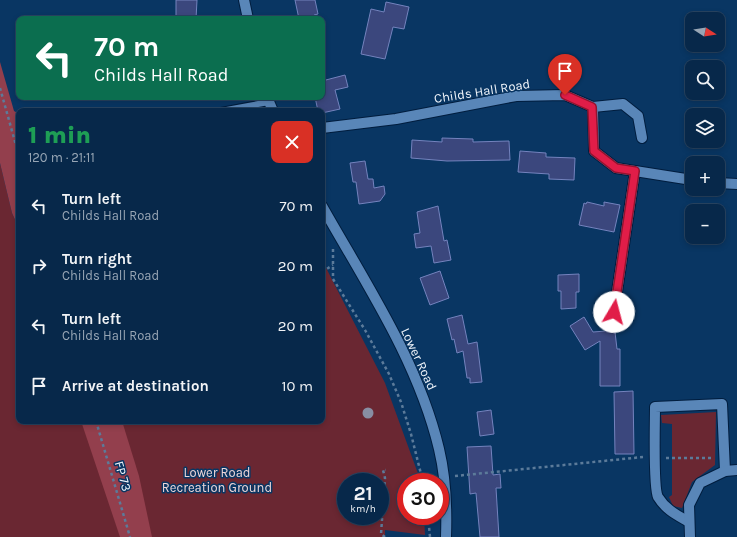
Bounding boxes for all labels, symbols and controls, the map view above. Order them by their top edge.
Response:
north arrow [685,12,725,52]
map controls [685,12,725,244]
text: 70 m [94,30,159,63]
icon: left [28,32,80,84]
pin [548,54,582,95]
icon: arrive [554,60,576,82]
button: search [685,60,725,100]
text: Childs Hall Road [94,64,228,86]
street label: Childs Hall Road [433,76,531,106]
button: layers [685,108,725,148]
text: 1 min [28,121,91,149]
button: close [271,121,313,163]
text: 120 m · 21:11 [28,150,95,165]
button: + [685,156,725,196]
text: Turn left [62,190,121,208]
icon: left [28,195,50,217]
text: 70 m [279,197,313,215]
button: − [685,204,725,244]
text: Childs Hall Road [62,208,159,223]
text: Turn right [62,250,132,268]
icon: right [28,255,50,277]
text: 20 m [278,257,313,275]
text: Childs Hall Road [62,268,159,283]
position arrow [593,291,635,333]
text: Turn left [62,310,121,328]
icon: left [28,315,50,337]
text: 20 m [278,317,313,335]
street label: Lower Road [398,325,440,393]
text: Childs Hall Road [62,328,159,343]
icon: arrive [28,375,50,397]
text: Arrive at destination [62,377,209,395]
text: 10 m [282,377,313,395]
street label: FP 73 [112,459,134,493]
park label: Lower Road Recreation Ground [162,465,272,495]
speed limit sign: 30 [397,473,449,525]
text: 21 [353,482,373,505]
text: km/h [350,503,376,515]

